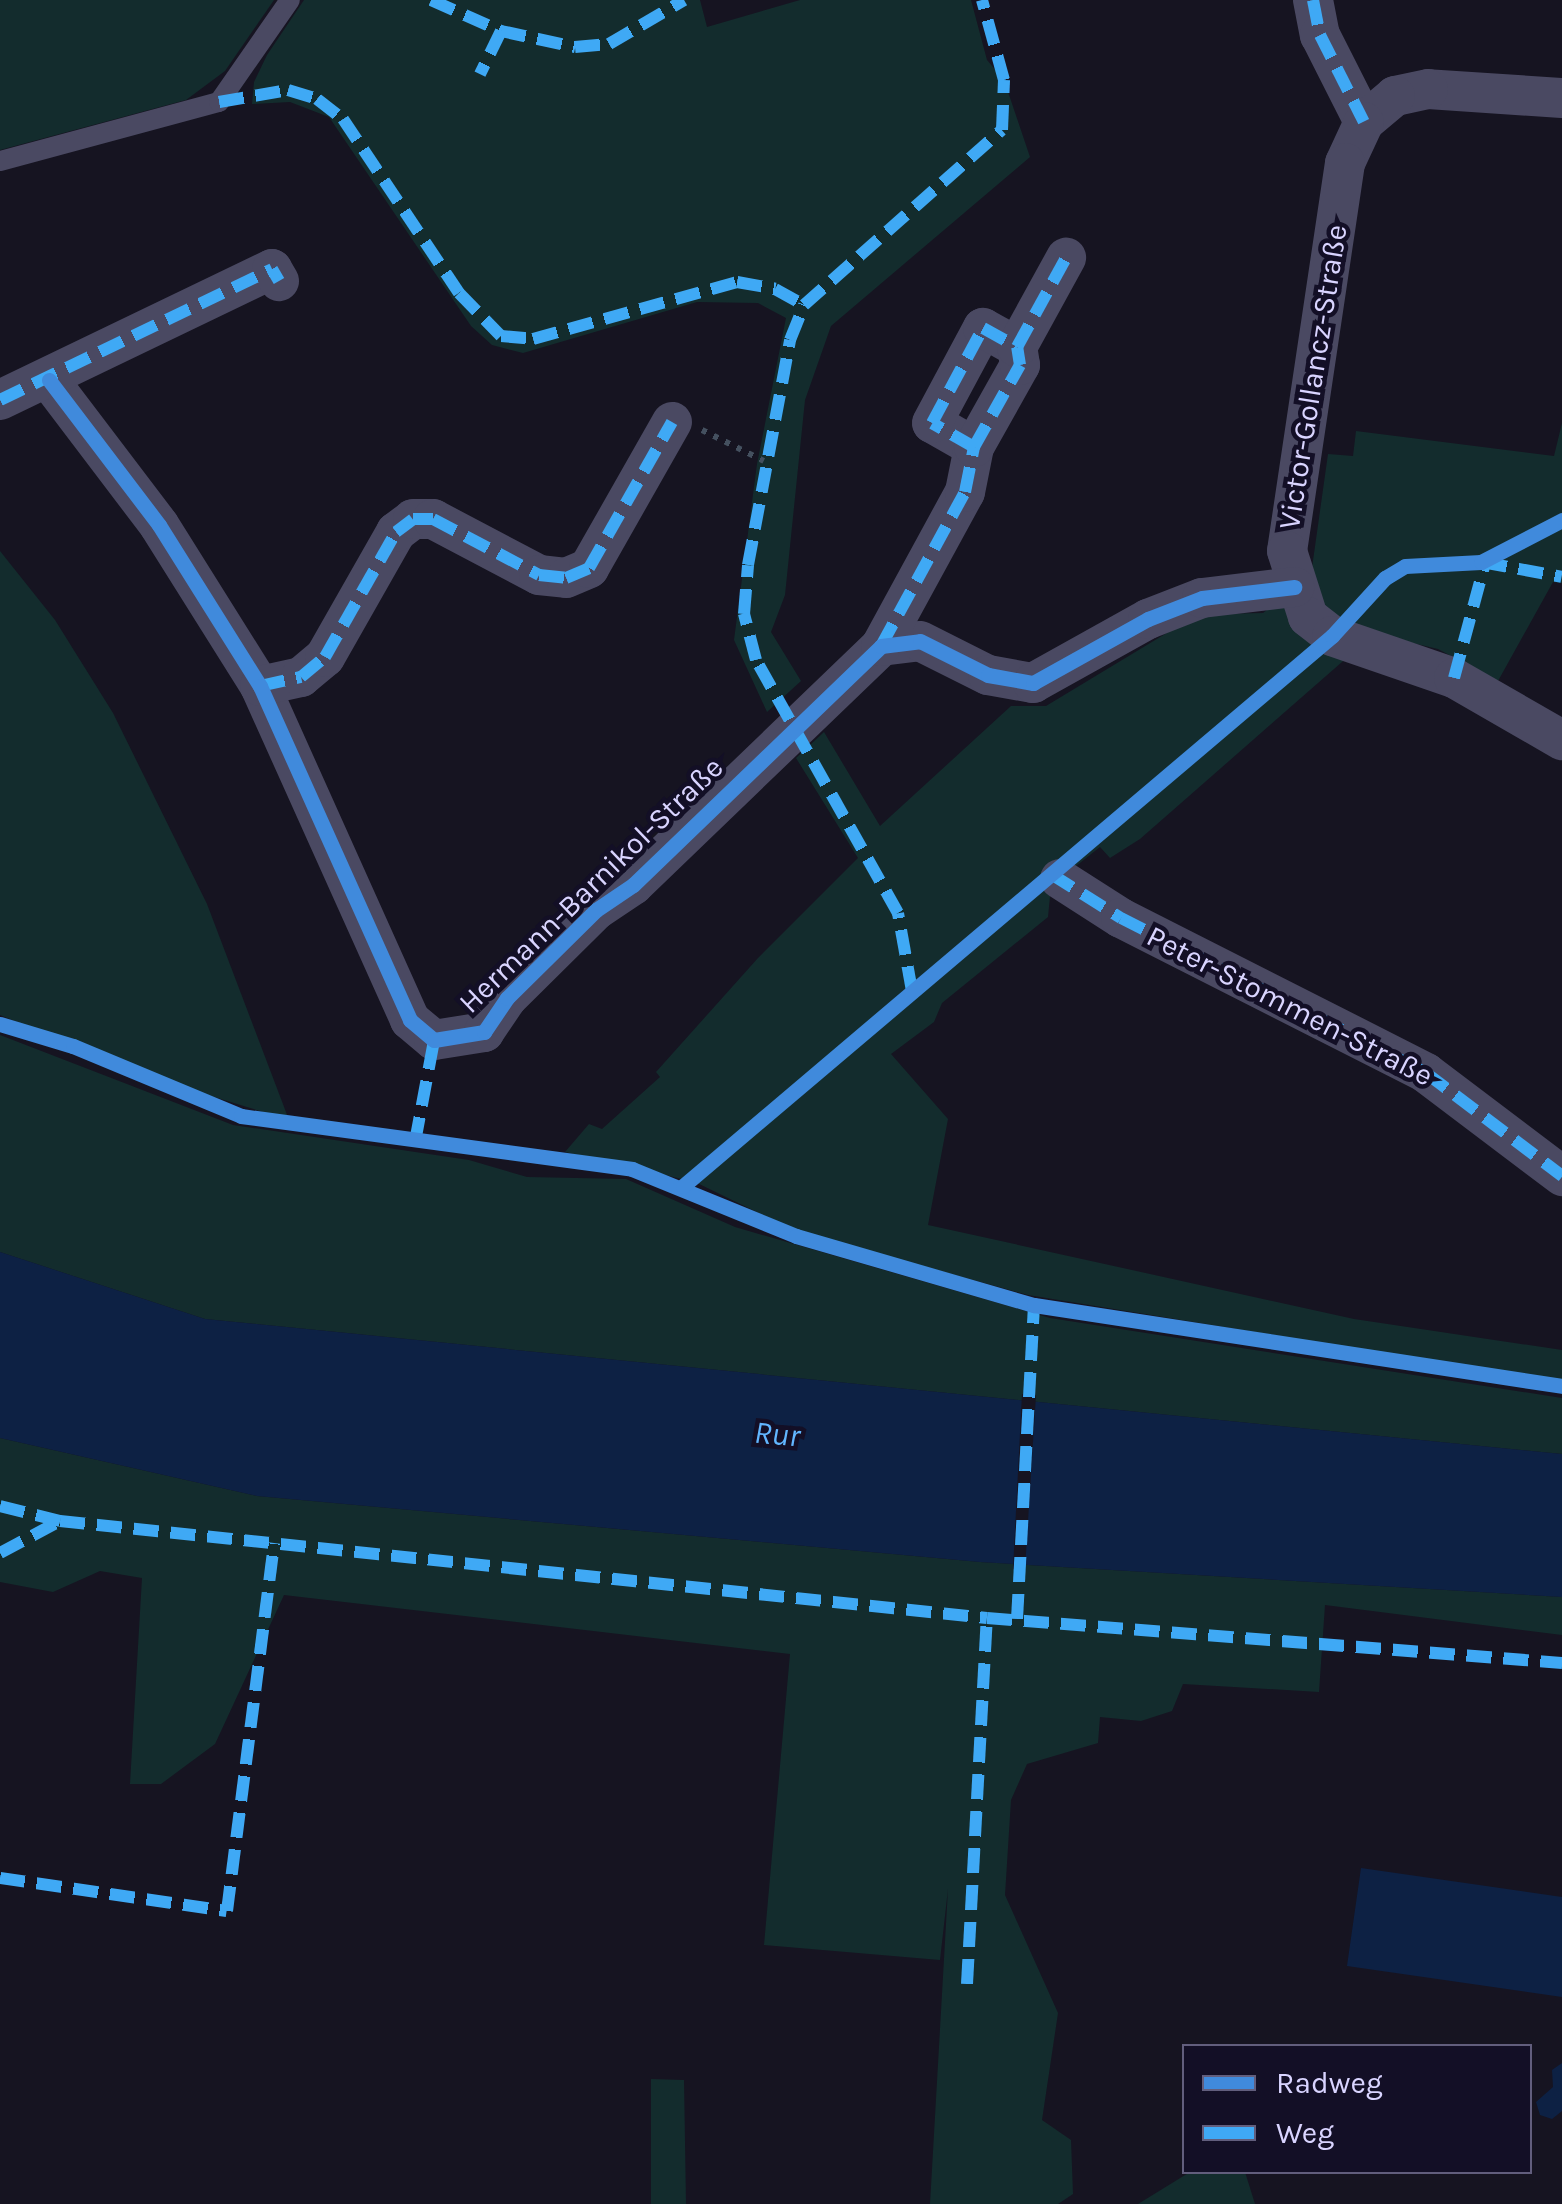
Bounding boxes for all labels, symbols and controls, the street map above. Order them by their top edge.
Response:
street label: Victor-Gollancz-Straße [1271,222,1355,532]
street label: Hermann-Barnikol-Straße [451,749,731,1021]
street label: Peter-Stommen-Straße [1141,918,1439,1094]
water label: Rur [752,1414,802,1456]
legend [1182,2044,1532,2174]
text: Radweg [1276,2065,1383,2101]
text: Weg [1276,2115,1334,2151]

